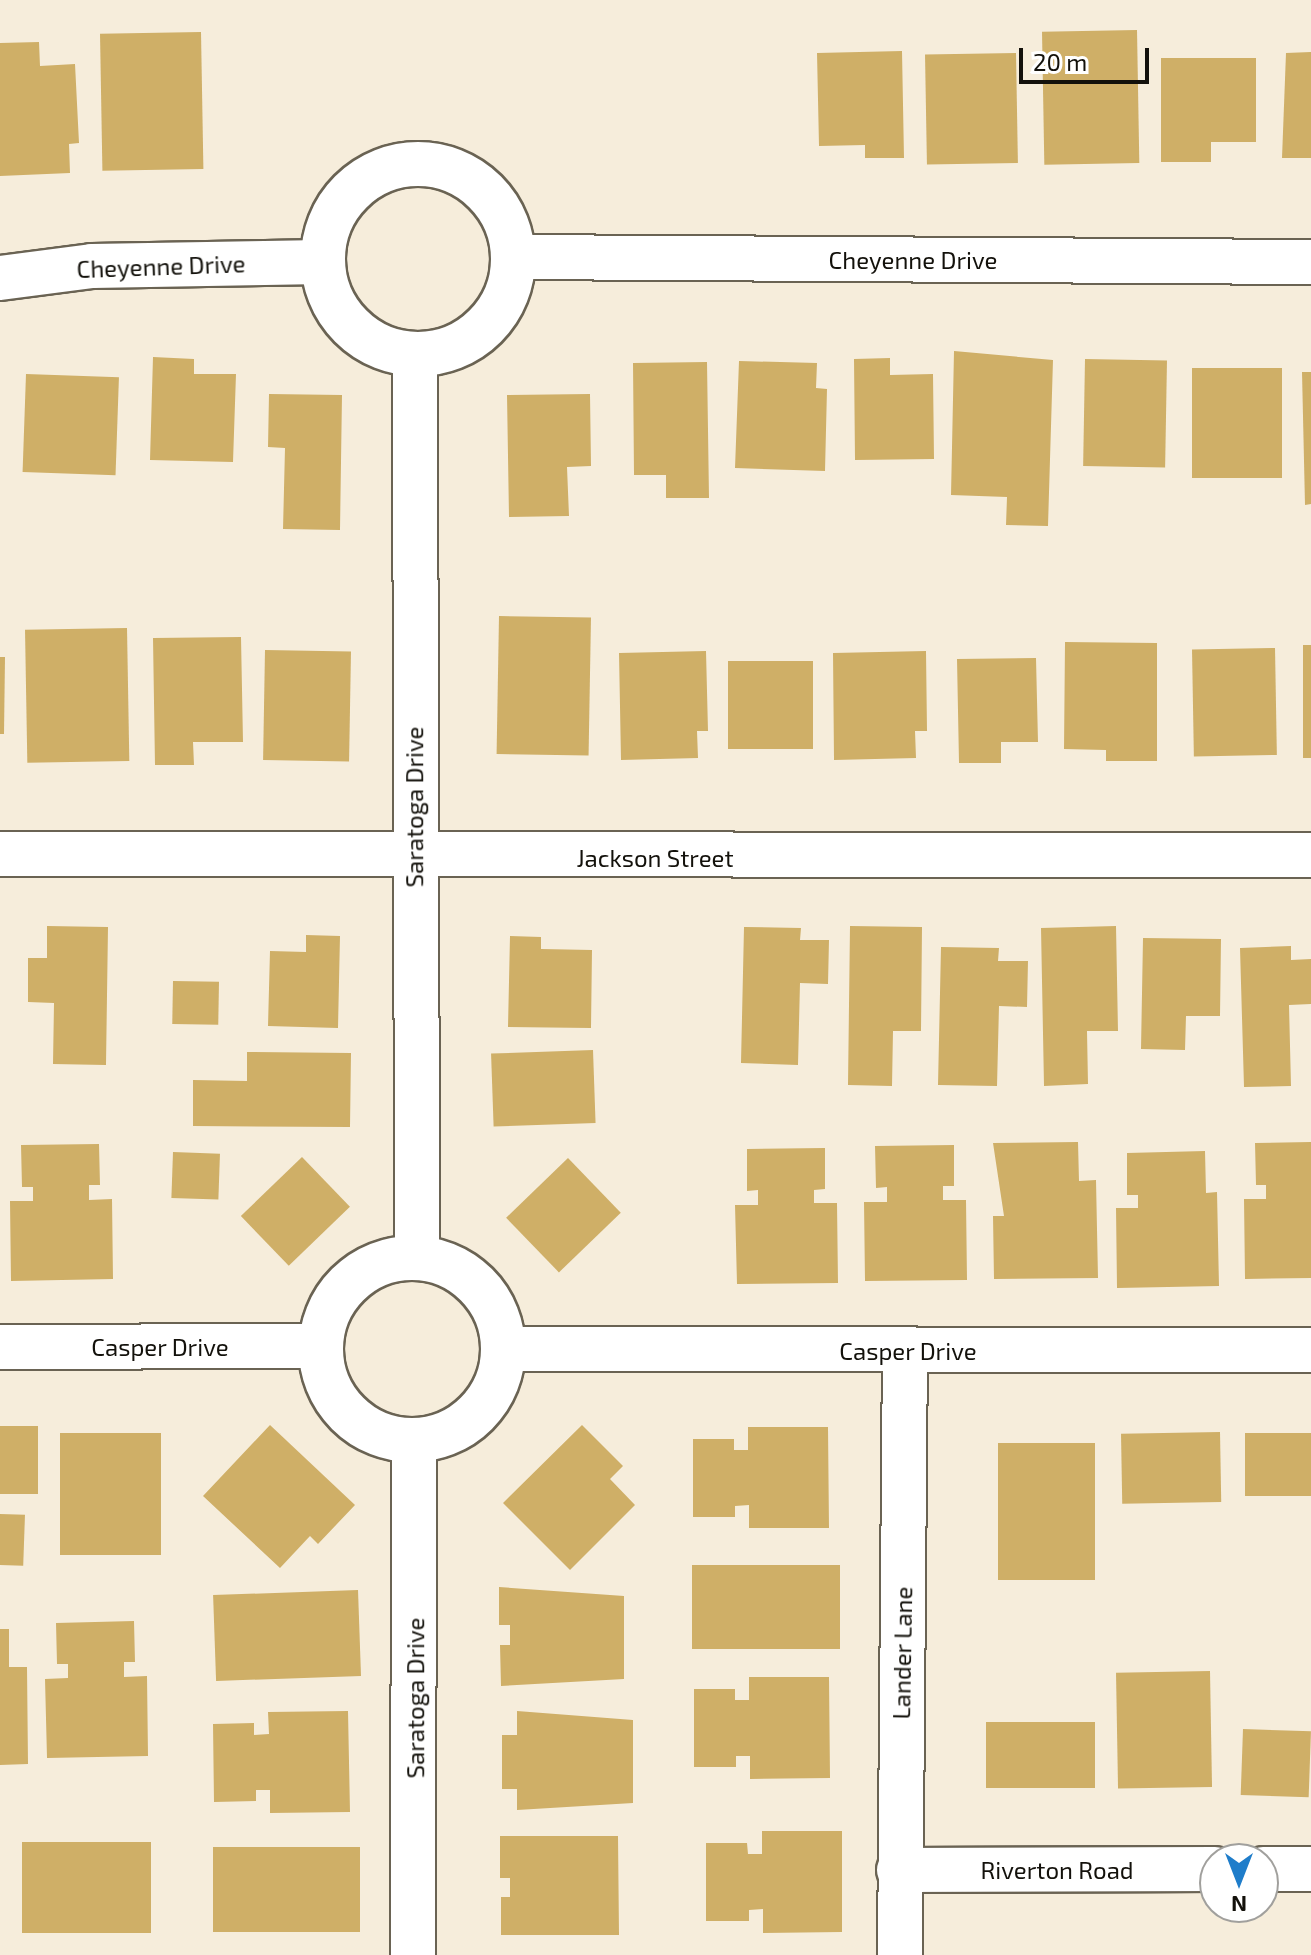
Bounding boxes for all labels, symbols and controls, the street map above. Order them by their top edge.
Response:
scale bar [1023,32,1153,82]
text: 20 m [1033,47,1087,76]
street label: Cheyenne Drive [829,246,997,274]
street label: Cheyenne Drive [76,249,246,283]
street label: Saratoga Drive [400,727,428,887]
street label: Jackson Street [576,844,734,872]
street label: Casper Drive [91,1333,229,1361]
street label: Casper Drive [839,1337,977,1365]
street label: Lander Lane [886,1586,918,1720]
street label: Saratoga Drive [401,1618,429,1778]
north arrow [1199,1843,1279,1923]
street label: Riverton Road [980,1856,1134,1884]
text: N [1231,1892,1247,1918]

